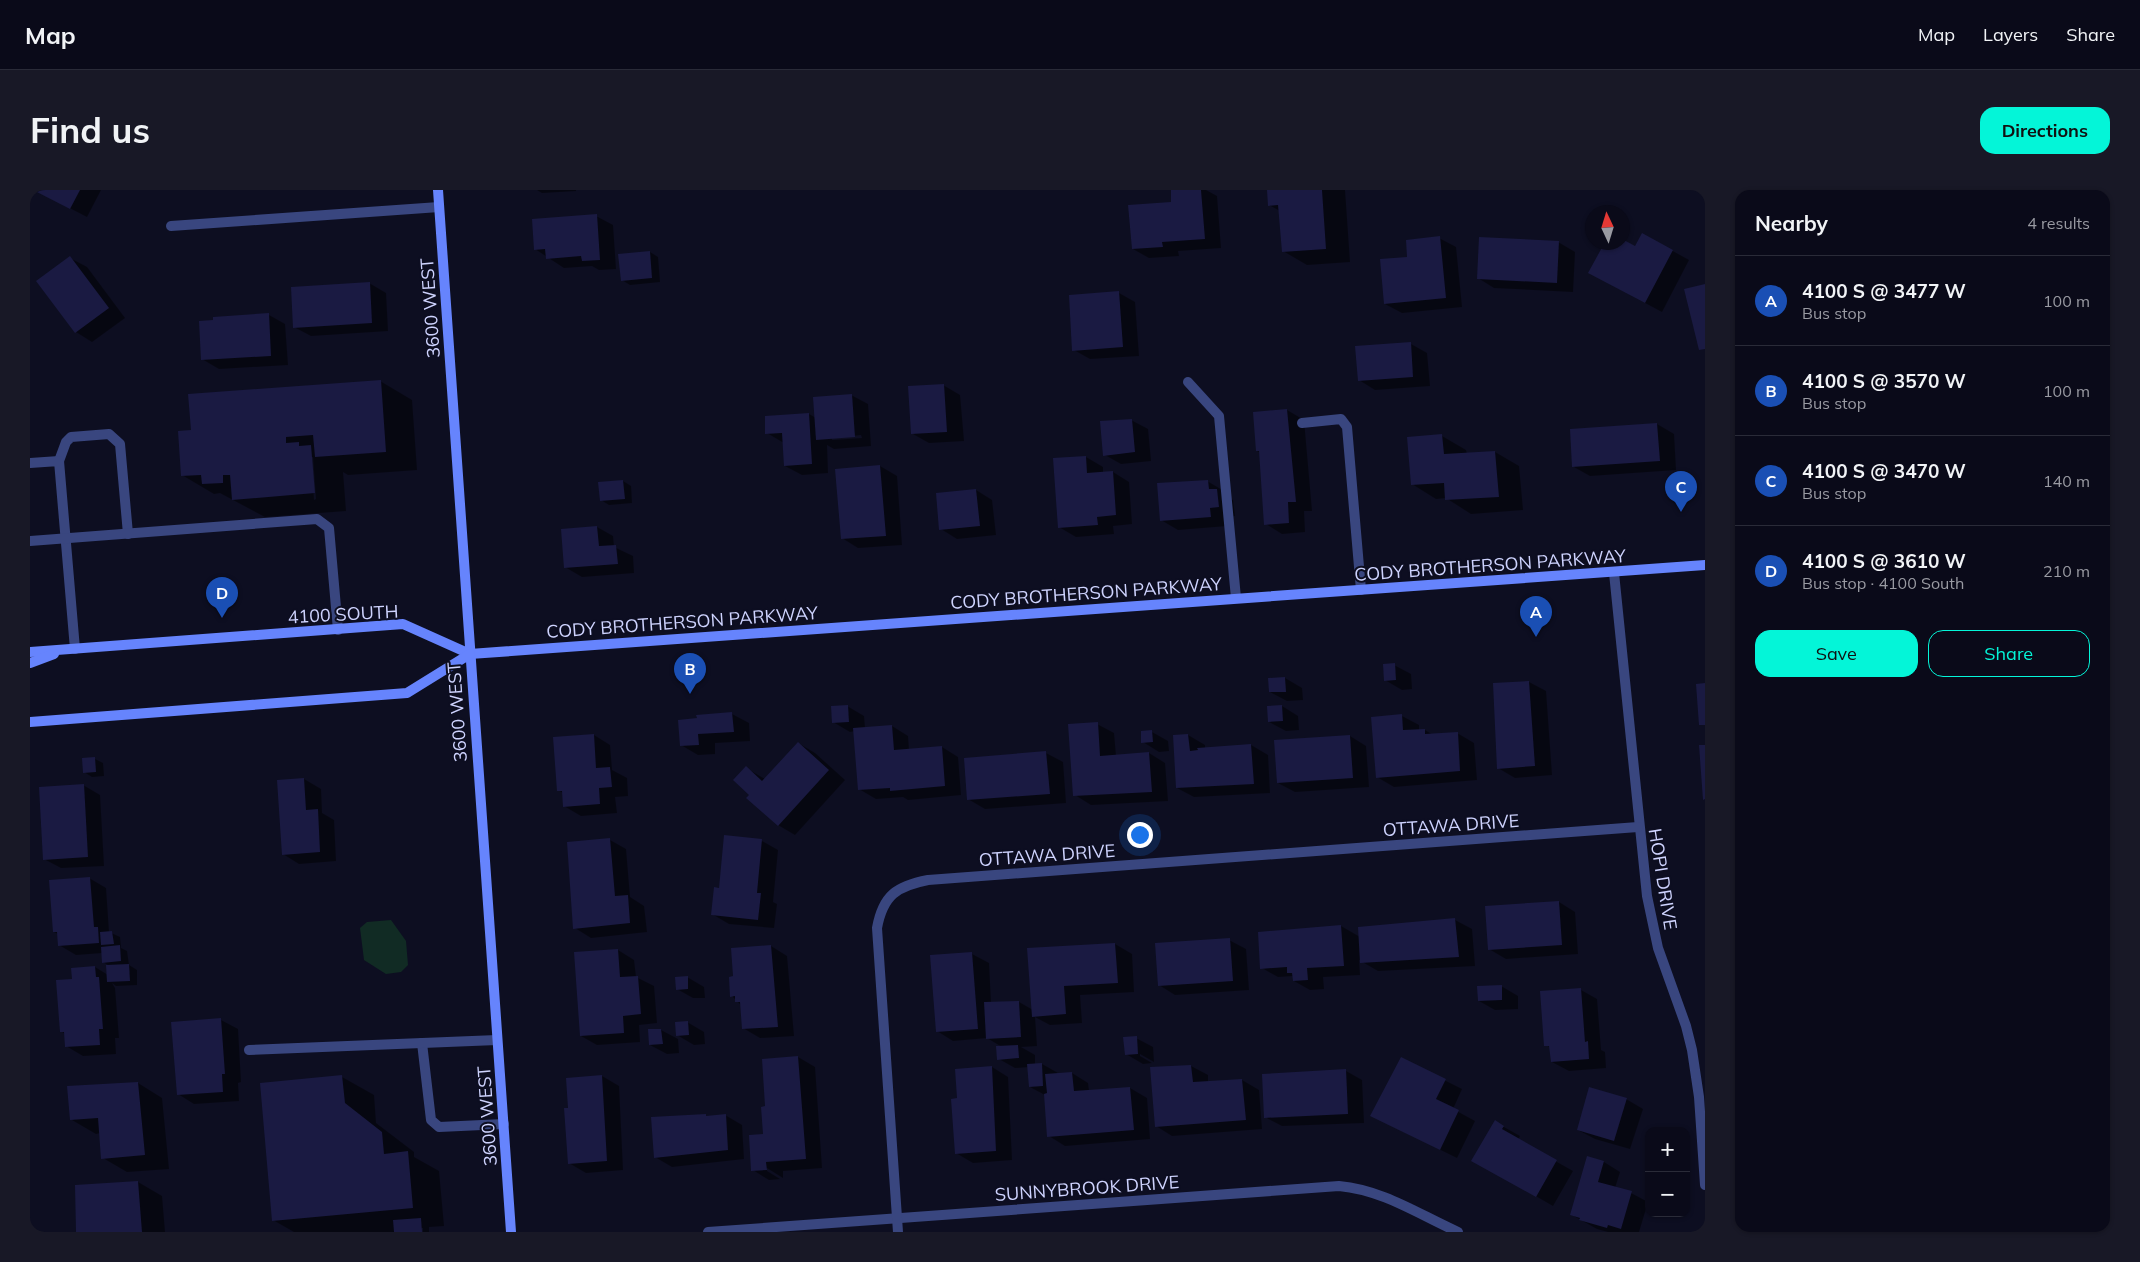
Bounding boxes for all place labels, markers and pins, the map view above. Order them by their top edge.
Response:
pin: C [1665,471,1697,512]
pin: D [206,577,238,618]
pin: A [1520,596,1552,637]
pin: B [674,653,706,694]

